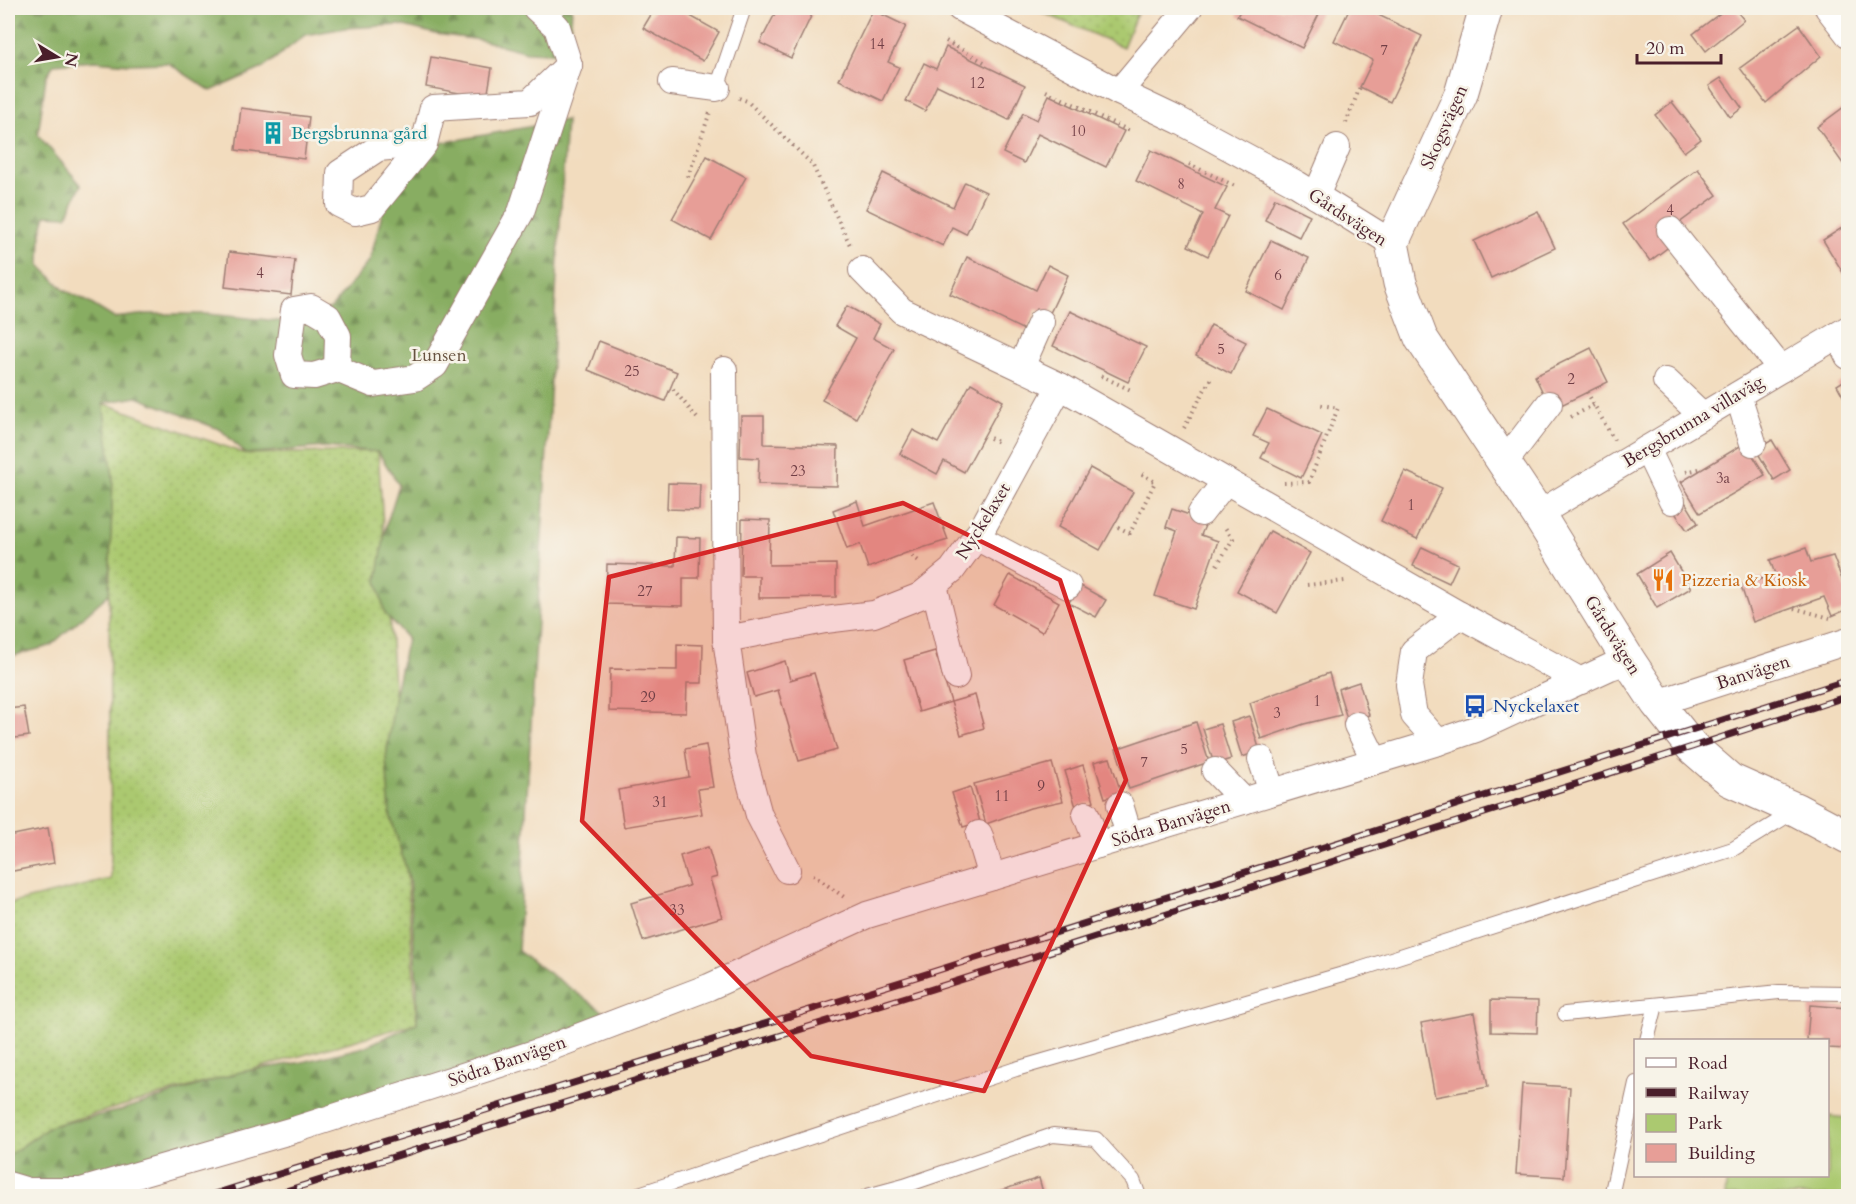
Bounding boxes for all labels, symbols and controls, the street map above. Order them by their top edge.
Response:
north arrow [27,27,87,87]
scale bar [1637,27,1721,65]
house number: 14 [869,34,885,54]
text: 20 m [1646,36,1685,61]
house number: 7 [1380,40,1388,60]
text: N [59,51,83,69]
house number: 12 [969,73,985,93]
street label: Skogsvägen [1415,80,1474,173]
building icon: Bergsbrunna gård [260,120,286,146]
place label: Bergsbrunna gård [291,121,428,146]
house number: 10 [1070,121,1086,141]
house number: 8 [1177,174,1185,194]
street label: Gårdsvägen [1303,183,1393,253]
house number: 4 [1666,200,1674,220]
house number: 4 [256,263,264,283]
house number: 6 [1274,265,1282,285]
house number: 5 [1217,339,1225,359]
park label: Lunsen [411,343,467,368]
house number: 25 [624,361,640,381]
house number: 2 [1567,369,1575,389]
street label: Bergsbrunna villaväg [1618,369,1769,473]
house number: 23 [790,461,806,481]
house number: 3a [1716,468,1731,488]
street label: Nyckelaxet [950,478,1017,564]
house number: 1 [1407,495,1415,515]
restaurant icon: Pizzeria & Kiosk [1650,567,1676,593]
place label: Pizzeria & Kiosk [1681,568,1808,593]
house number: 27 [637,581,653,601]
street label: Gårdsvägen [1578,591,1647,681]
street label: Banvägen [1713,649,1794,696]
house number: 29 [640,687,656,707]
house number: 1 [1313,691,1321,711]
bus stop icon: Nyckelaxet [1462,693,1488,719]
place label: Nyckelaxet [1493,694,1579,719]
house number: 3 [1273,703,1281,723]
house number: 5 [1180,739,1188,759]
house number: 7 [1140,752,1148,772]
house number: 9 [1037,776,1045,796]
house number: 11 [994,786,1010,806]
house number: 31 [652,792,668,812]
street label: Södra Banvägen [1109,793,1234,853]
house number: 33 [669,900,685,920]
street label: Södra Banvägen [445,1029,570,1093]
legend [1634,1039,1829,1177]
text: Road [1688,1051,1728,1076]
text: Railway [1688,1081,1750,1106]
text: Park [1688,1111,1723,1136]
text: Building [1688,1141,1756,1166]

